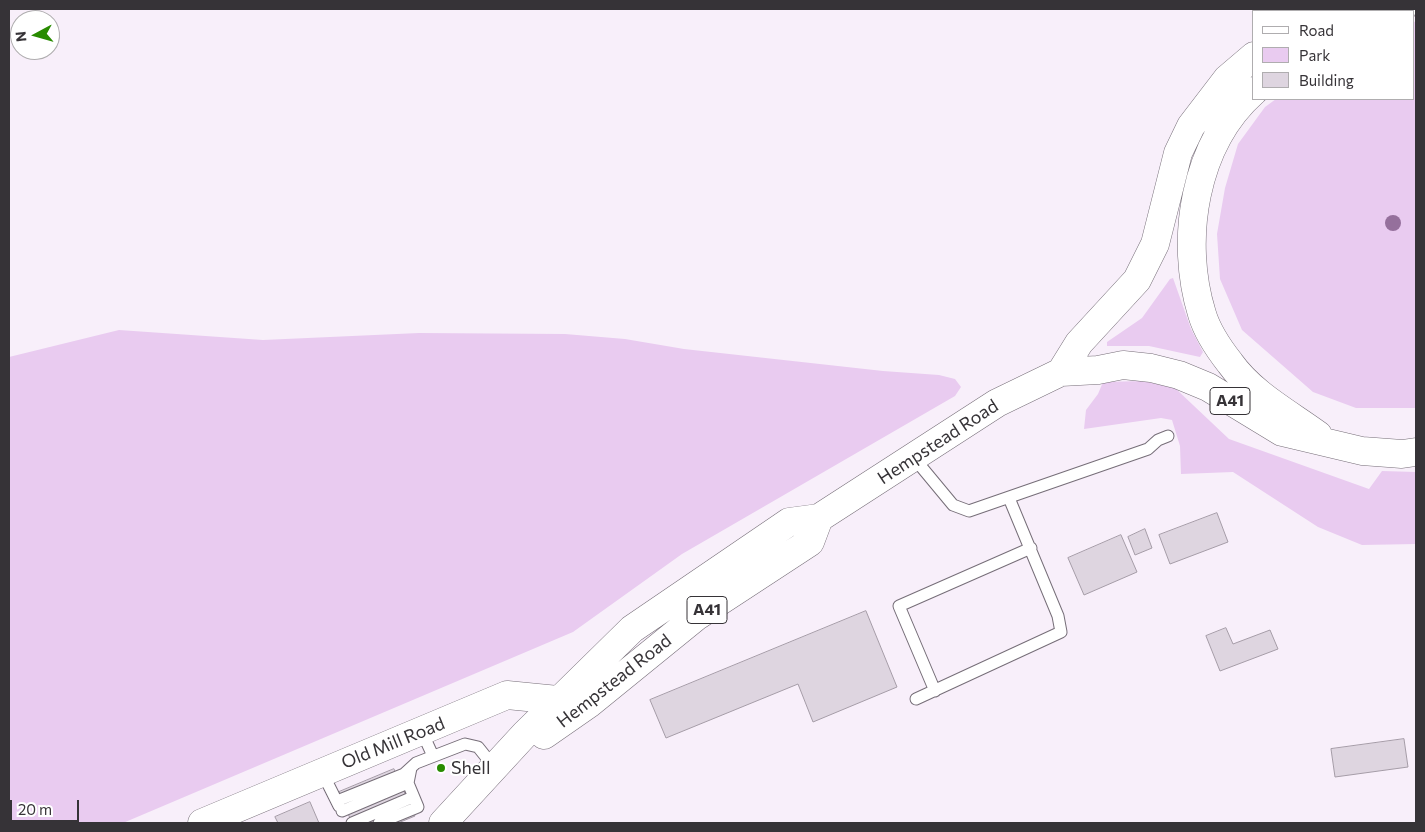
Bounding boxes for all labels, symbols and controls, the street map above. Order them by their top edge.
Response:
north arrow [10,10,60,60]
legend [1252,10,1415,100]
text: Road [1299,21,1334,39]
text: N [12,30,30,43]
text: Park [1299,46,1330,64]
text: Building [1299,71,1354,89]
road number: A41 [1210,388,1250,414]
street label: Hempstead Road [874,395,1002,489]
road number: A41 [687,596,727,624]
street label: Hempstead Road [552,630,676,732]
street label: Old Mill Road [338,712,448,774]
place label: Shell [451,757,491,779]
marker: Shell [435,762,447,774]
scale bar [12,790,81,822]
text: 20 m [18,800,52,818]

